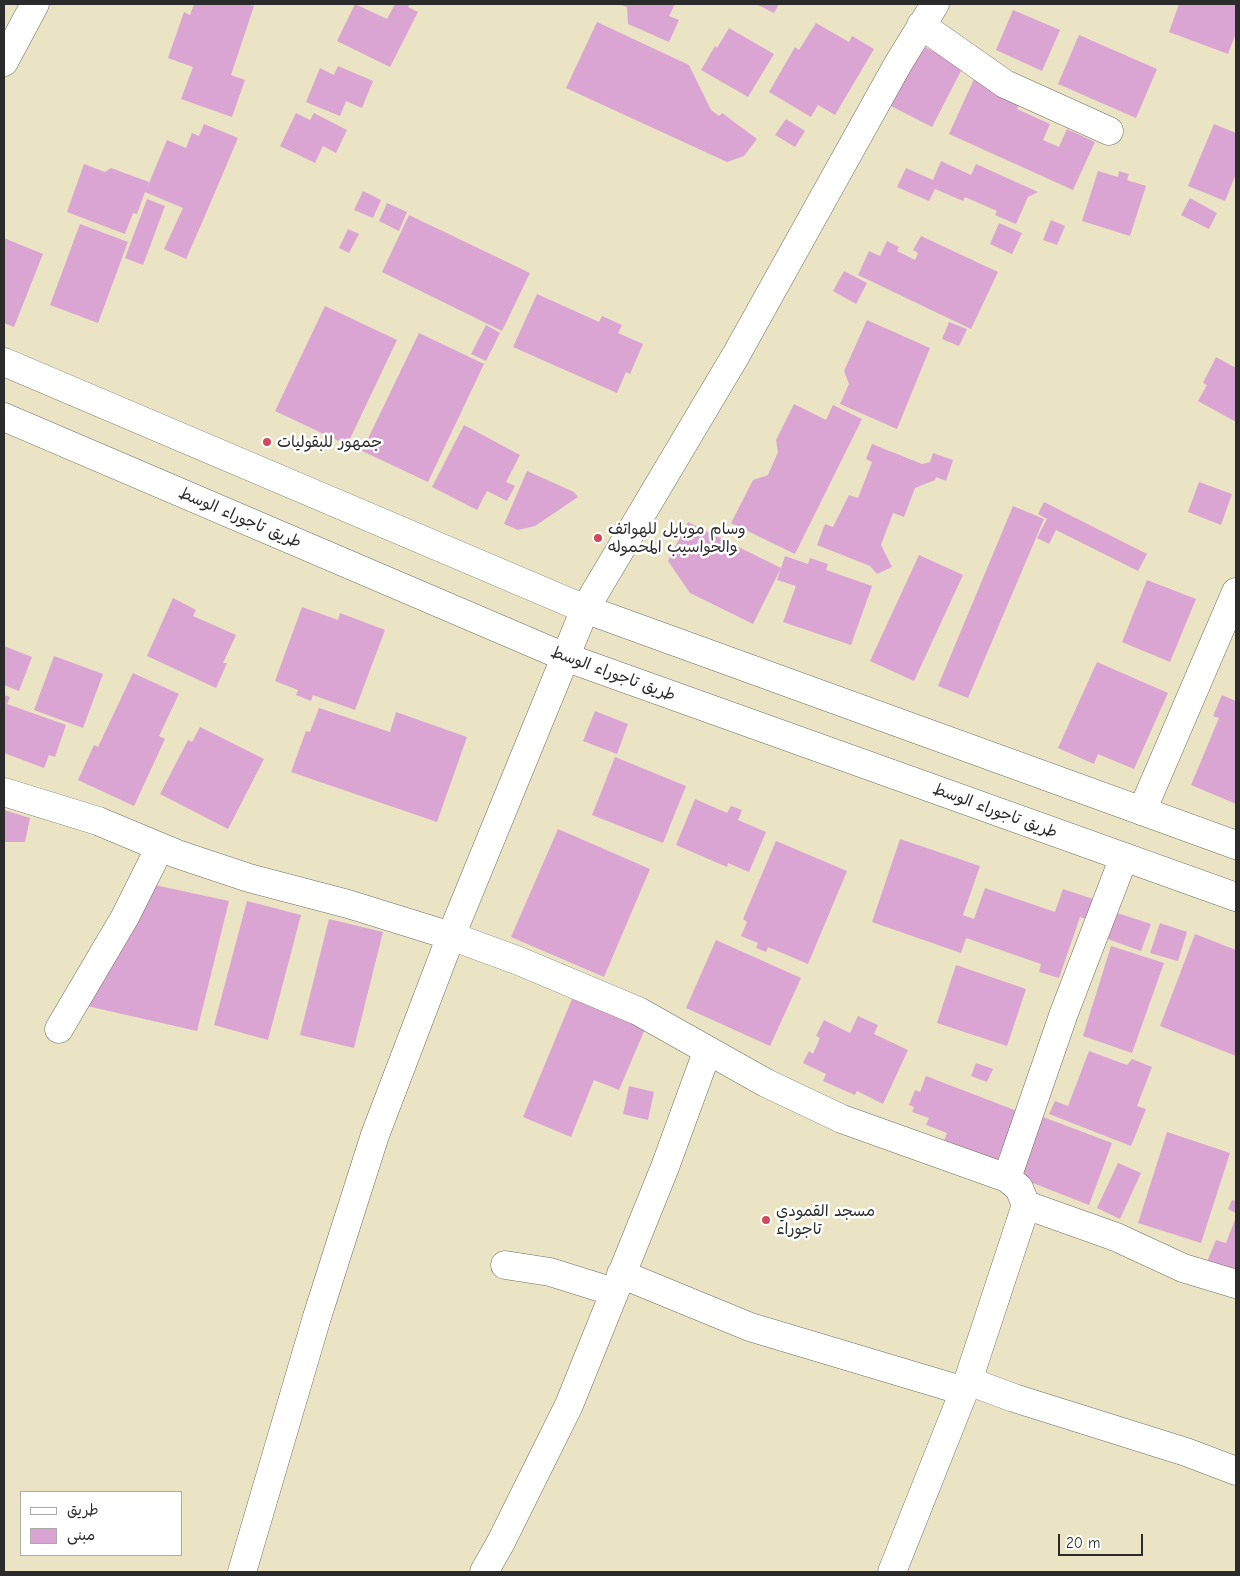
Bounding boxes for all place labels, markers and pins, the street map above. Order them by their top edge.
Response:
place label: جمهور للبقوليات [277,432,382,452]
marker: جمهور للبقوليات [261,436,273,448]
place label: وسام موبايل للهواتف والحواسيب المحموله [608,519,746,557]
marker: وسام موبايل للهواتف والحواسيب المحموله [592,532,604,544]
place label: مسجد القمودي تاجوراء [776,1201,875,1239]
marker: مسجد القمودي تاجوراء [760,1214,772,1226]

